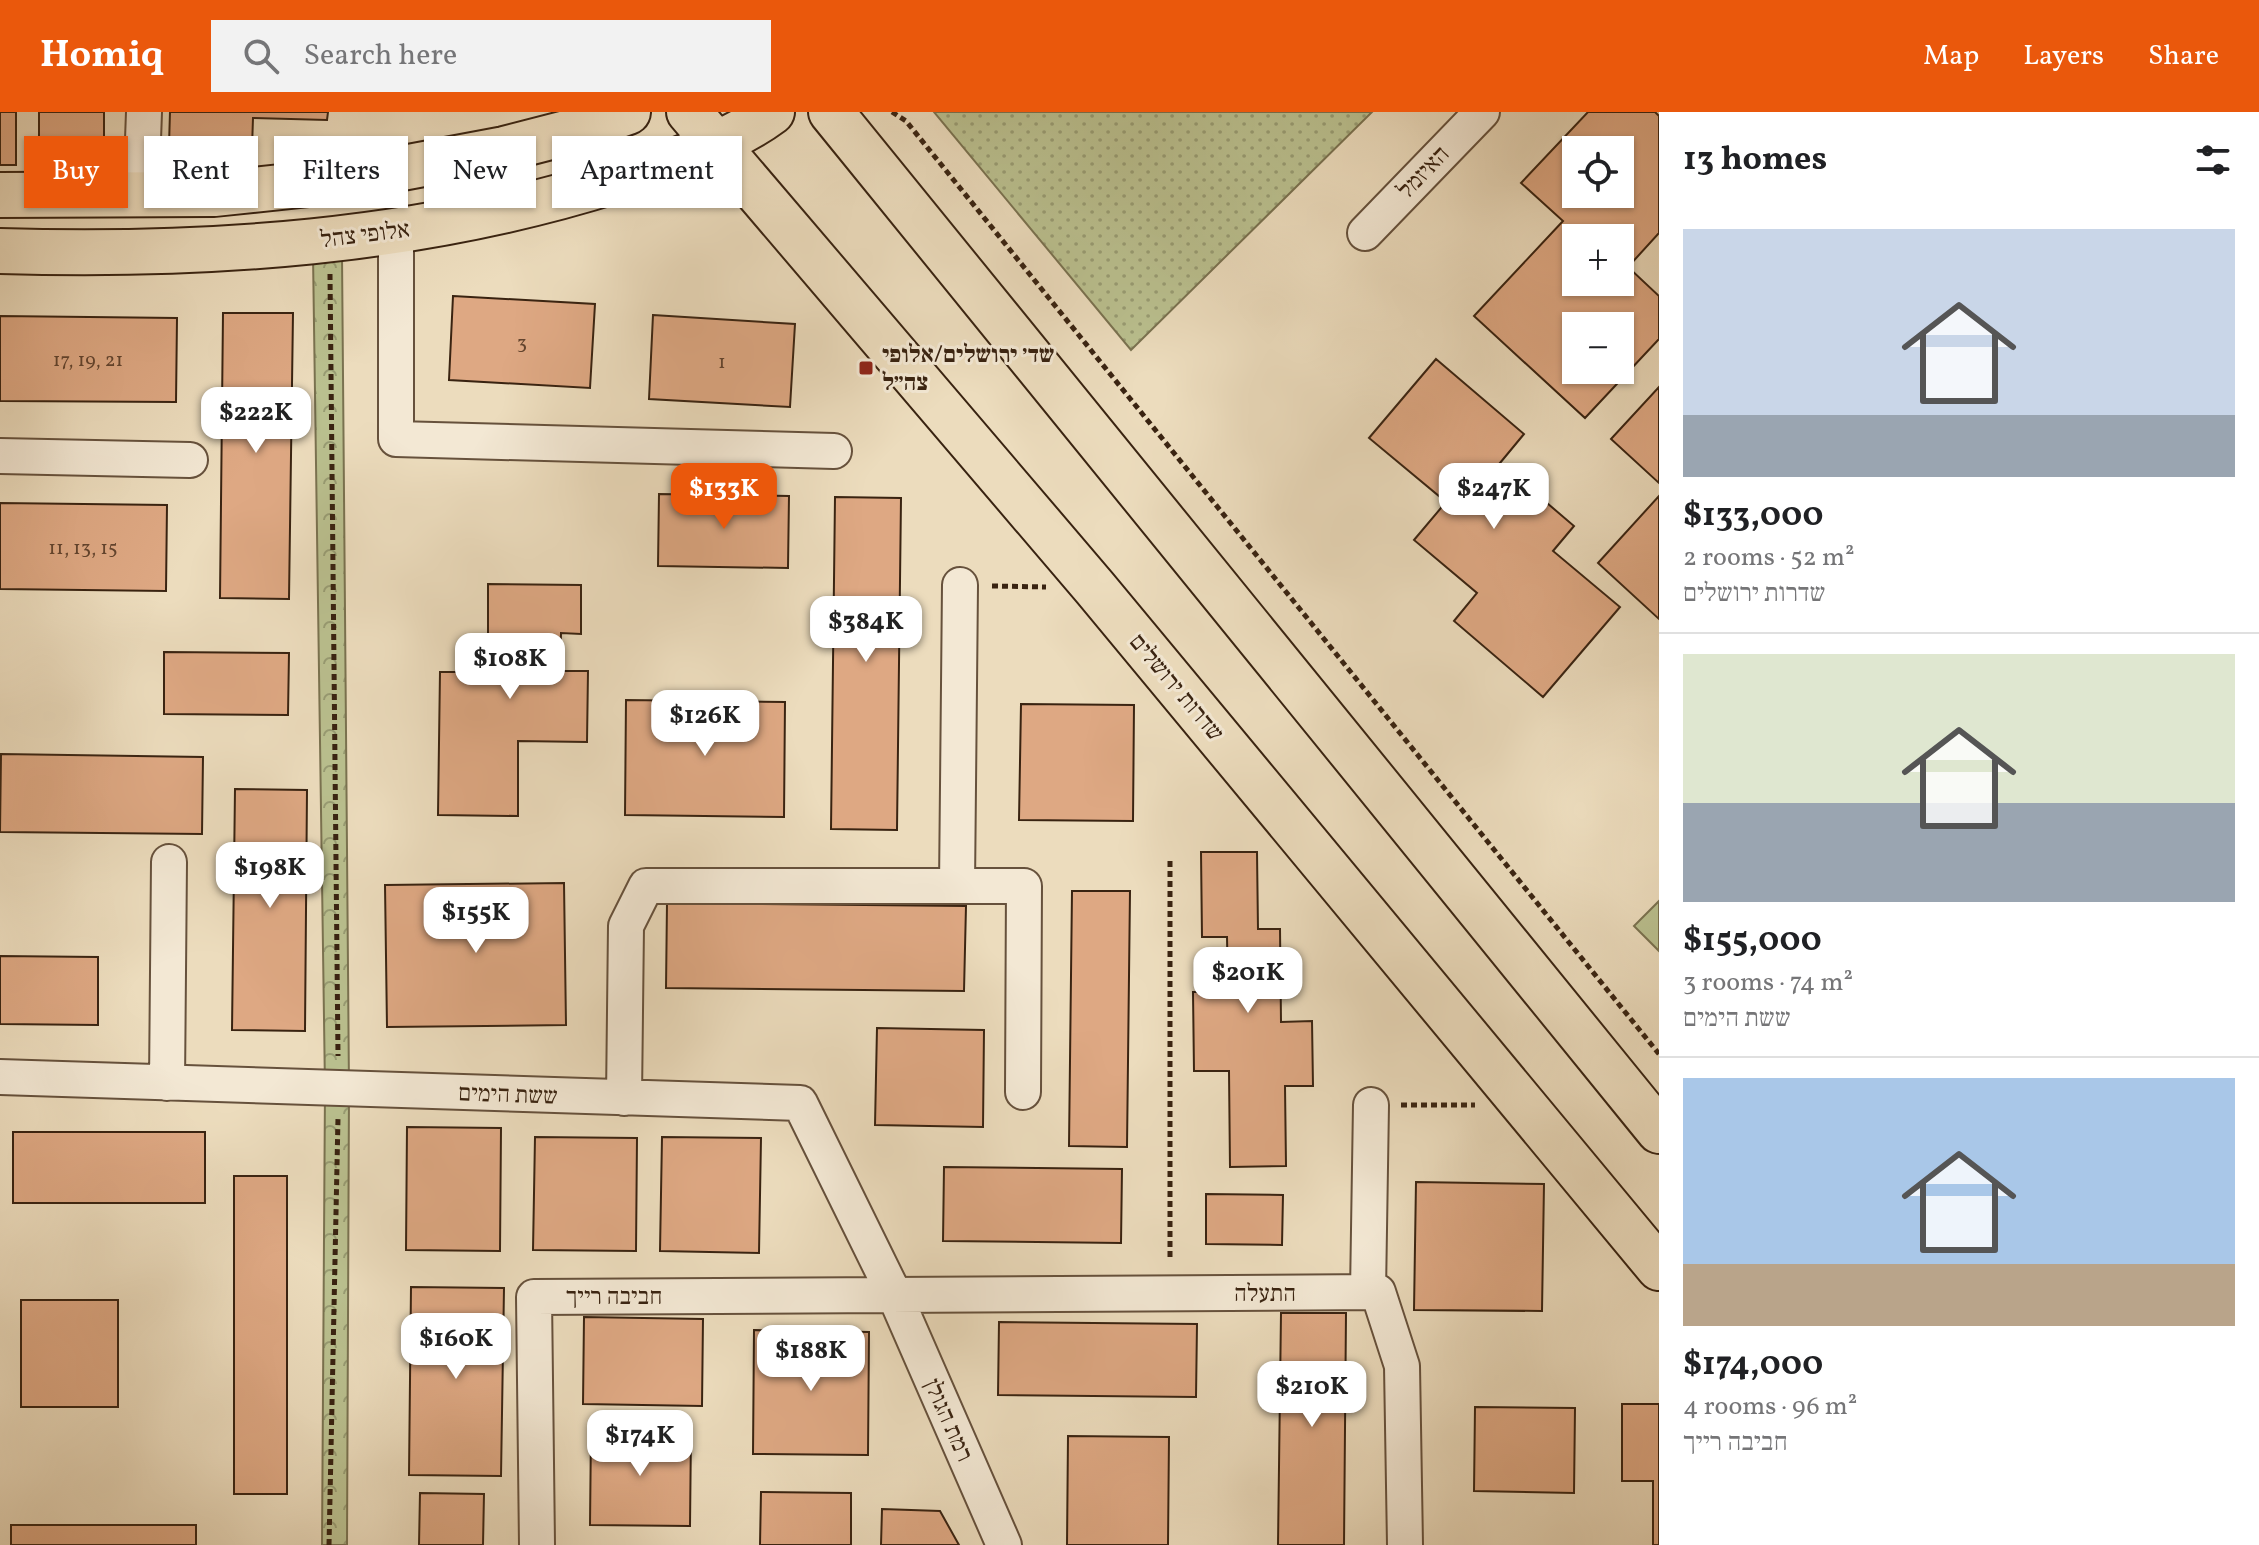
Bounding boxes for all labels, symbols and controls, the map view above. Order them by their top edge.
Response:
search box [211,20,771,92]
text: Homiq [40,30,163,83]
icon: search [239,34,283,78]
text: Search here [303,35,457,77]
text: Map [1923,37,1979,76]
text: Layers [2023,37,2104,76]
text: Share [2148,37,2219,76]
chip: Buy [24,136,128,208]
chip: Rent [144,136,258,208]
chip: Filters [274,136,408,208]
chip: New [424,136,536,208]
chip: Apartment [552,136,742,208]
map controls [1562,136,1634,384]
button: locate [1562,136,1634,208]
text: 13 homes [1683,137,1827,184]
icon: filters [2191,138,2235,182]
street label: האיזמל [1391,139,1458,208]
street label: אלופי צהל [318,214,412,258]
button: + [1562,224,1634,296]
icon: home [1887,281,2031,425]
button: − [1562,312,1634,384]
house number: 3 [517,330,527,358]
place label: שד׳ ירושלים/אלופי צה״ל [882,339,1054,401]
house number: 17, 19, 21 [53,347,123,375]
house number: 1 [718,349,726,377]
marker: שד׳ ירושלים/אלופי צה״ל [857,359,875,377]
pin: $222K [200,387,312,455]
text: $222K [219,395,293,431]
pin: $133K [668,463,780,531]
pin: $247K [1438,463,1550,531]
text: $133K [689,471,759,507]
text: $247K [1457,471,1531,507]
text: $133,000 [1683,493,1824,540]
house number: 11, 13, 15 [48,535,118,563]
text: 2 rooms · 52 m² [1683,540,1855,576]
text: שדרות ירושלים [1683,576,1826,612]
pin: $384K [810,596,922,664]
text: $384K [828,604,904,640]
street label: שדרות ירושלים [1120,627,1231,750]
pin: $108K [454,633,566,701]
text: $108K [473,641,547,677]
pin: $126K [649,690,761,758]
text: $126K [669,698,741,734]
icon: home [1887,706,2031,850]
pin: $198K [214,842,326,910]
text: $198K [234,850,306,886]
pin: $155K [420,887,532,955]
text: $155K [442,895,510,931]
text: $155,000 [1683,918,1822,965]
pin: $201K [1192,947,1304,1015]
text: $201K [1211,955,1285,991]
text: 3 rooms · 74 m² [1683,965,1853,1001]
text: ששת הימים [1683,1001,1791,1037]
street label: ששת הימים [458,1077,558,1115]
icon: home [1887,1130,2031,1274]
street label: התעלה [1234,1278,1296,1312]
street label: חביבה רייך [566,1281,662,1315]
pin: $160K [400,1313,512,1381]
text: $160K [419,1321,493,1357]
pin: $188K [755,1325,867,1393]
text: $188K [775,1333,847,1369]
text: $174,000 [1683,1342,1823,1389]
pin: $210K [1256,1361,1368,1429]
text: $210K [1275,1369,1349,1405]
street label: רמת הגולן [914,1374,980,1468]
text: 4 rooms · 96 m² [1683,1389,1857,1425]
pin: $174K [584,1410,696,1478]
text: $174K [605,1418,675,1454]
text: חביבה רייך [1683,1425,1788,1461]

